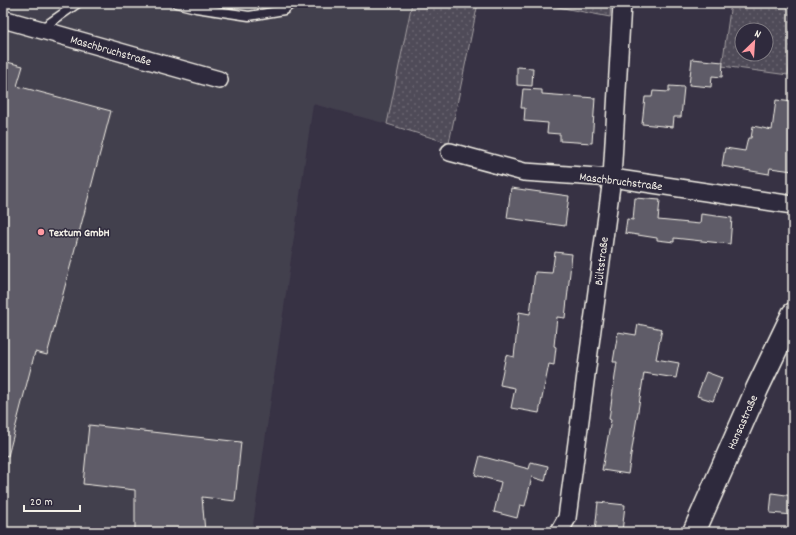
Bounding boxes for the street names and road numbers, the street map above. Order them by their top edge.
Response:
street label: Maschbruchstraße [68,32,153,71]
street label: Maschbruchstraße [578,169,663,196]
street label: Bültstraße [591,236,614,286]
street label: Hansastraße [724,392,763,453]

